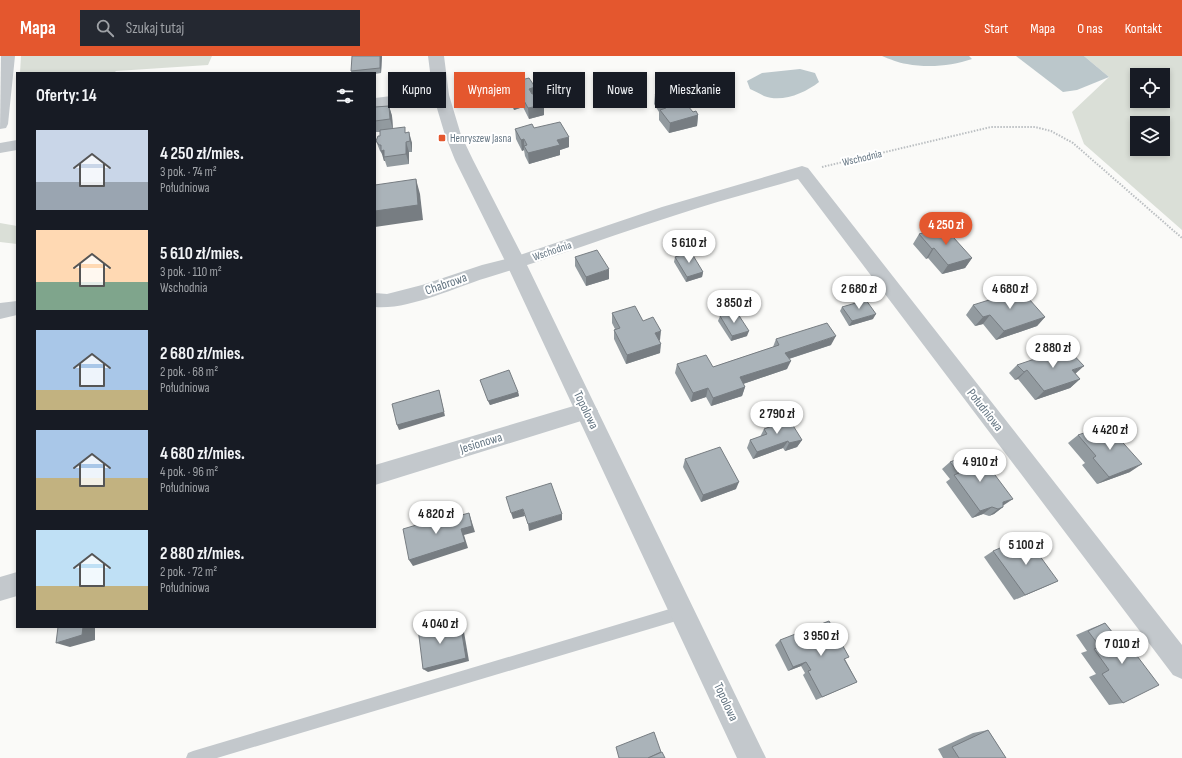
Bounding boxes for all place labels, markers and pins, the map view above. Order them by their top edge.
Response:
place label: Henryszew Jasna [450,132,512,145]
marker: Henryszew Jasna [437,133,447,143]
pin: 4 250 zł [905,212,987,246]
pin: 5 610 zł [648,230,730,264]
pin: 2 680 zł [818,276,900,310]
pin: 4 680 zł [969,276,1051,310]
pin: 3 850 zł [693,290,775,324]
pin: 2 880 zł [1012,335,1094,369]
pin: 2 790 zł [736,401,818,435]
pin: 4 420 zł [1069,417,1151,451]
pin: 4 910 zł [939,449,1021,483]
pin: 4 820 zł [395,501,477,535]
pin: 5 100 zł [985,532,1067,566]
pin: 4 040 zł [399,611,481,645]
pin: 3 950 zł [780,623,862,657]
pin: 7 010 zł [1081,631,1163,665]

